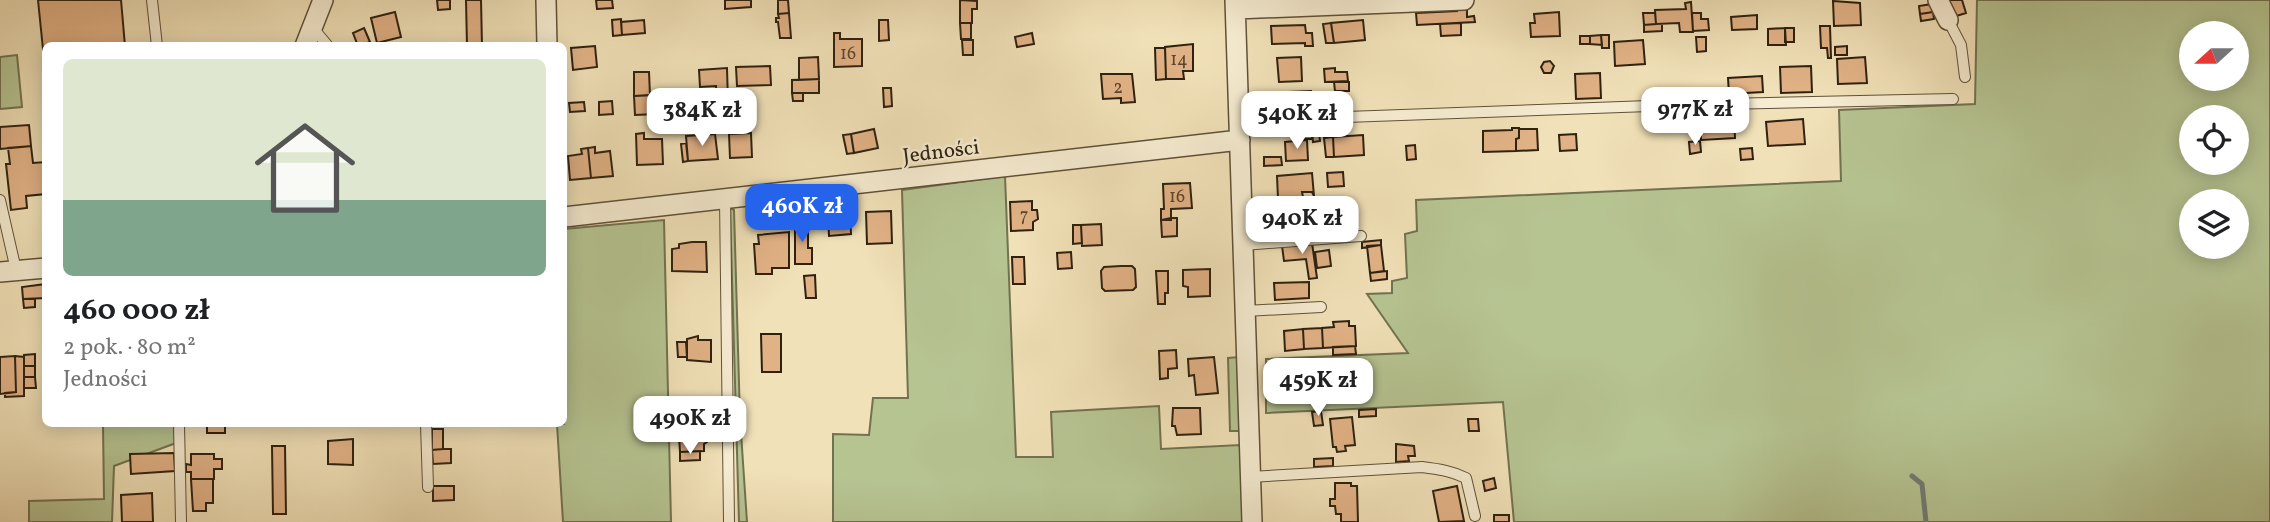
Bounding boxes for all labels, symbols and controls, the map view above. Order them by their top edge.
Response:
north arrow [2179,21,2249,91]
map controls [2179,21,2249,259]
house number: 16 [840,42,856,67]
house number: 14 [1170,48,1188,73]
house number: 2 [1113,76,1123,101]
pin: 384K zł [637,88,767,148]
pin: 977K zł [1630,88,1760,147]
pin: 540K zł [1232,92,1362,151]
text: 977K zł [1657,94,1733,126]
text: 384K zł [663,95,741,127]
text: 540K zł [1257,98,1337,130]
icon: home [242,105,368,231]
button: locate [2179,105,2249,175]
street label: Jedności [901,133,981,172]
pin: 460K zł [737,184,867,244]
house number: 16 [1169,185,1185,210]
button: layers [2179,189,2249,259]
text: 460K zł [761,191,843,223]
pin: 940K zł [1237,196,1367,256]
text: 940K zł [1262,203,1342,235]
house number: 7 [1020,204,1028,229]
text: 460 000 zł [63,290,210,332]
text: 2 pok. · 80 m² [63,332,196,364]
pin: 459K zł [1253,358,1383,418]
text: Jedności [63,364,147,396]
text: 459K zł [1279,365,1357,397]
pin: 490K zł [625,396,755,456]
text: 490K zł [649,403,731,435]

